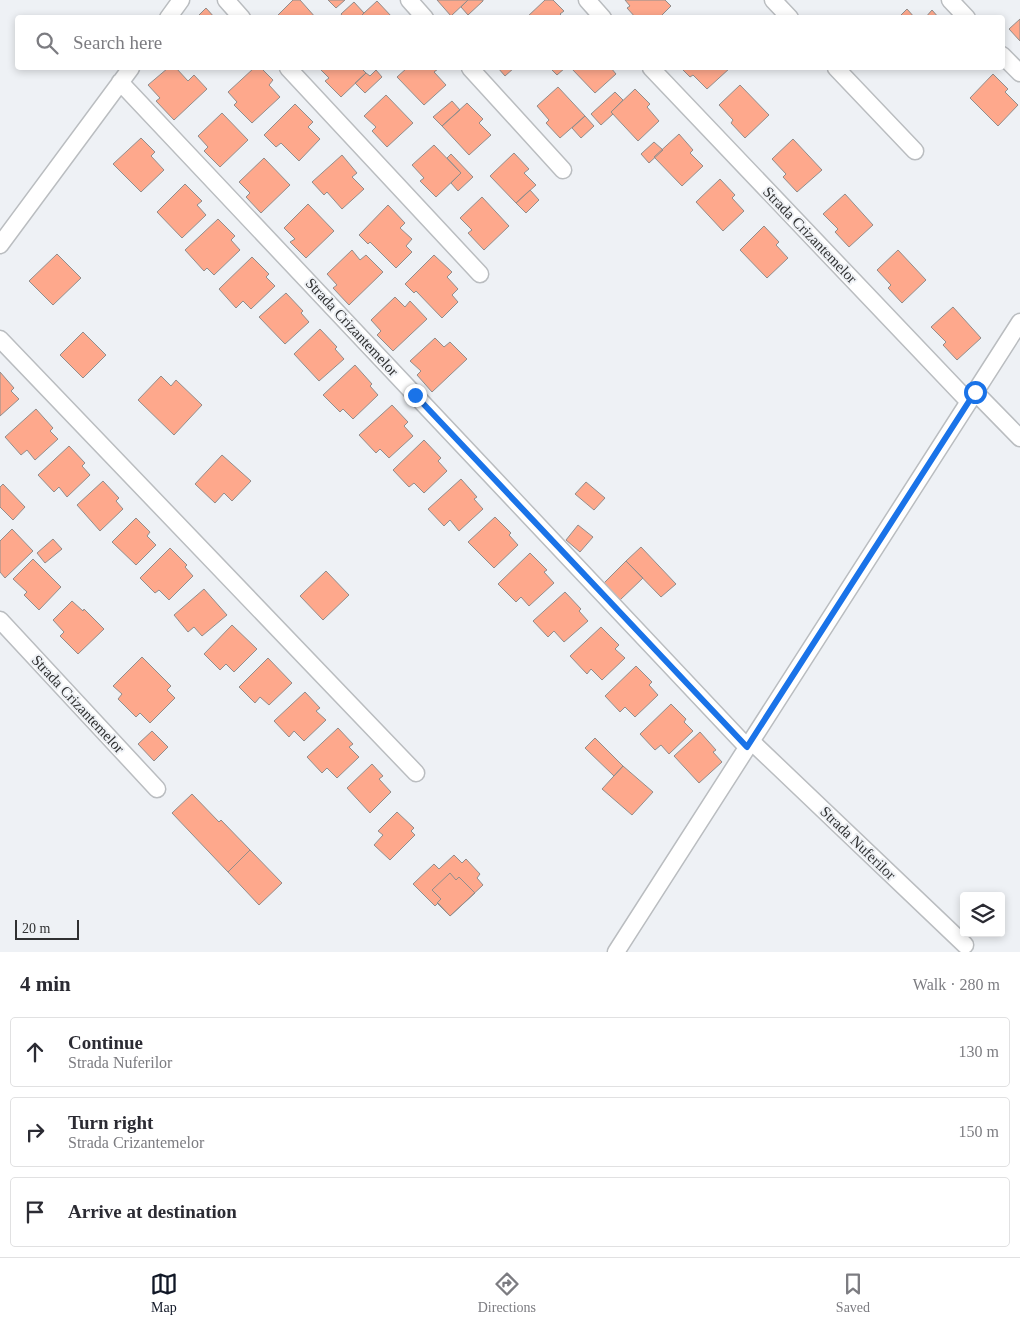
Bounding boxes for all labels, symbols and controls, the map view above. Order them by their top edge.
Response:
search box [15,15,1005,70]
icon: search [33,29,61,57]
text: Search here [73,32,162,53]
street label: Strada Crizantemelor [760,183,860,287]
street label: Strada Crizantemelor [303,275,401,379]
route start [964,381,987,404]
route end [404,384,427,407]
street label: Strada Crizantemelor [29,652,127,756]
street label: Strada Nuferilor [817,803,899,883]
map controls [960,892,1005,937]
button: layers [960,892,1005,937]
scale bar [15,917,79,940]
text: 20 m [22,921,50,936]
text: 4 min [20,972,71,996]
text: Walk · 280 m [913,976,1000,993]
text: Continue [68,1032,143,1053]
icon: ahead [21,1038,49,1066]
text: 130 m [959,1043,999,1060]
text: Strada Nuferilor [68,1054,172,1071]
text: Turn right [68,1112,153,1133]
icon: right [21,1118,49,1146]
text: 150 m [959,1123,999,1140]
text: Strada Crizantemelor [68,1134,204,1151]
icon: arrive [21,1198,49,1226]
text: Arrive at destination [68,1201,237,1222]
tab: Map [150,1270,178,1316]
tab: Directions [478,1270,536,1316]
tab: Saved [836,1270,870,1316]

